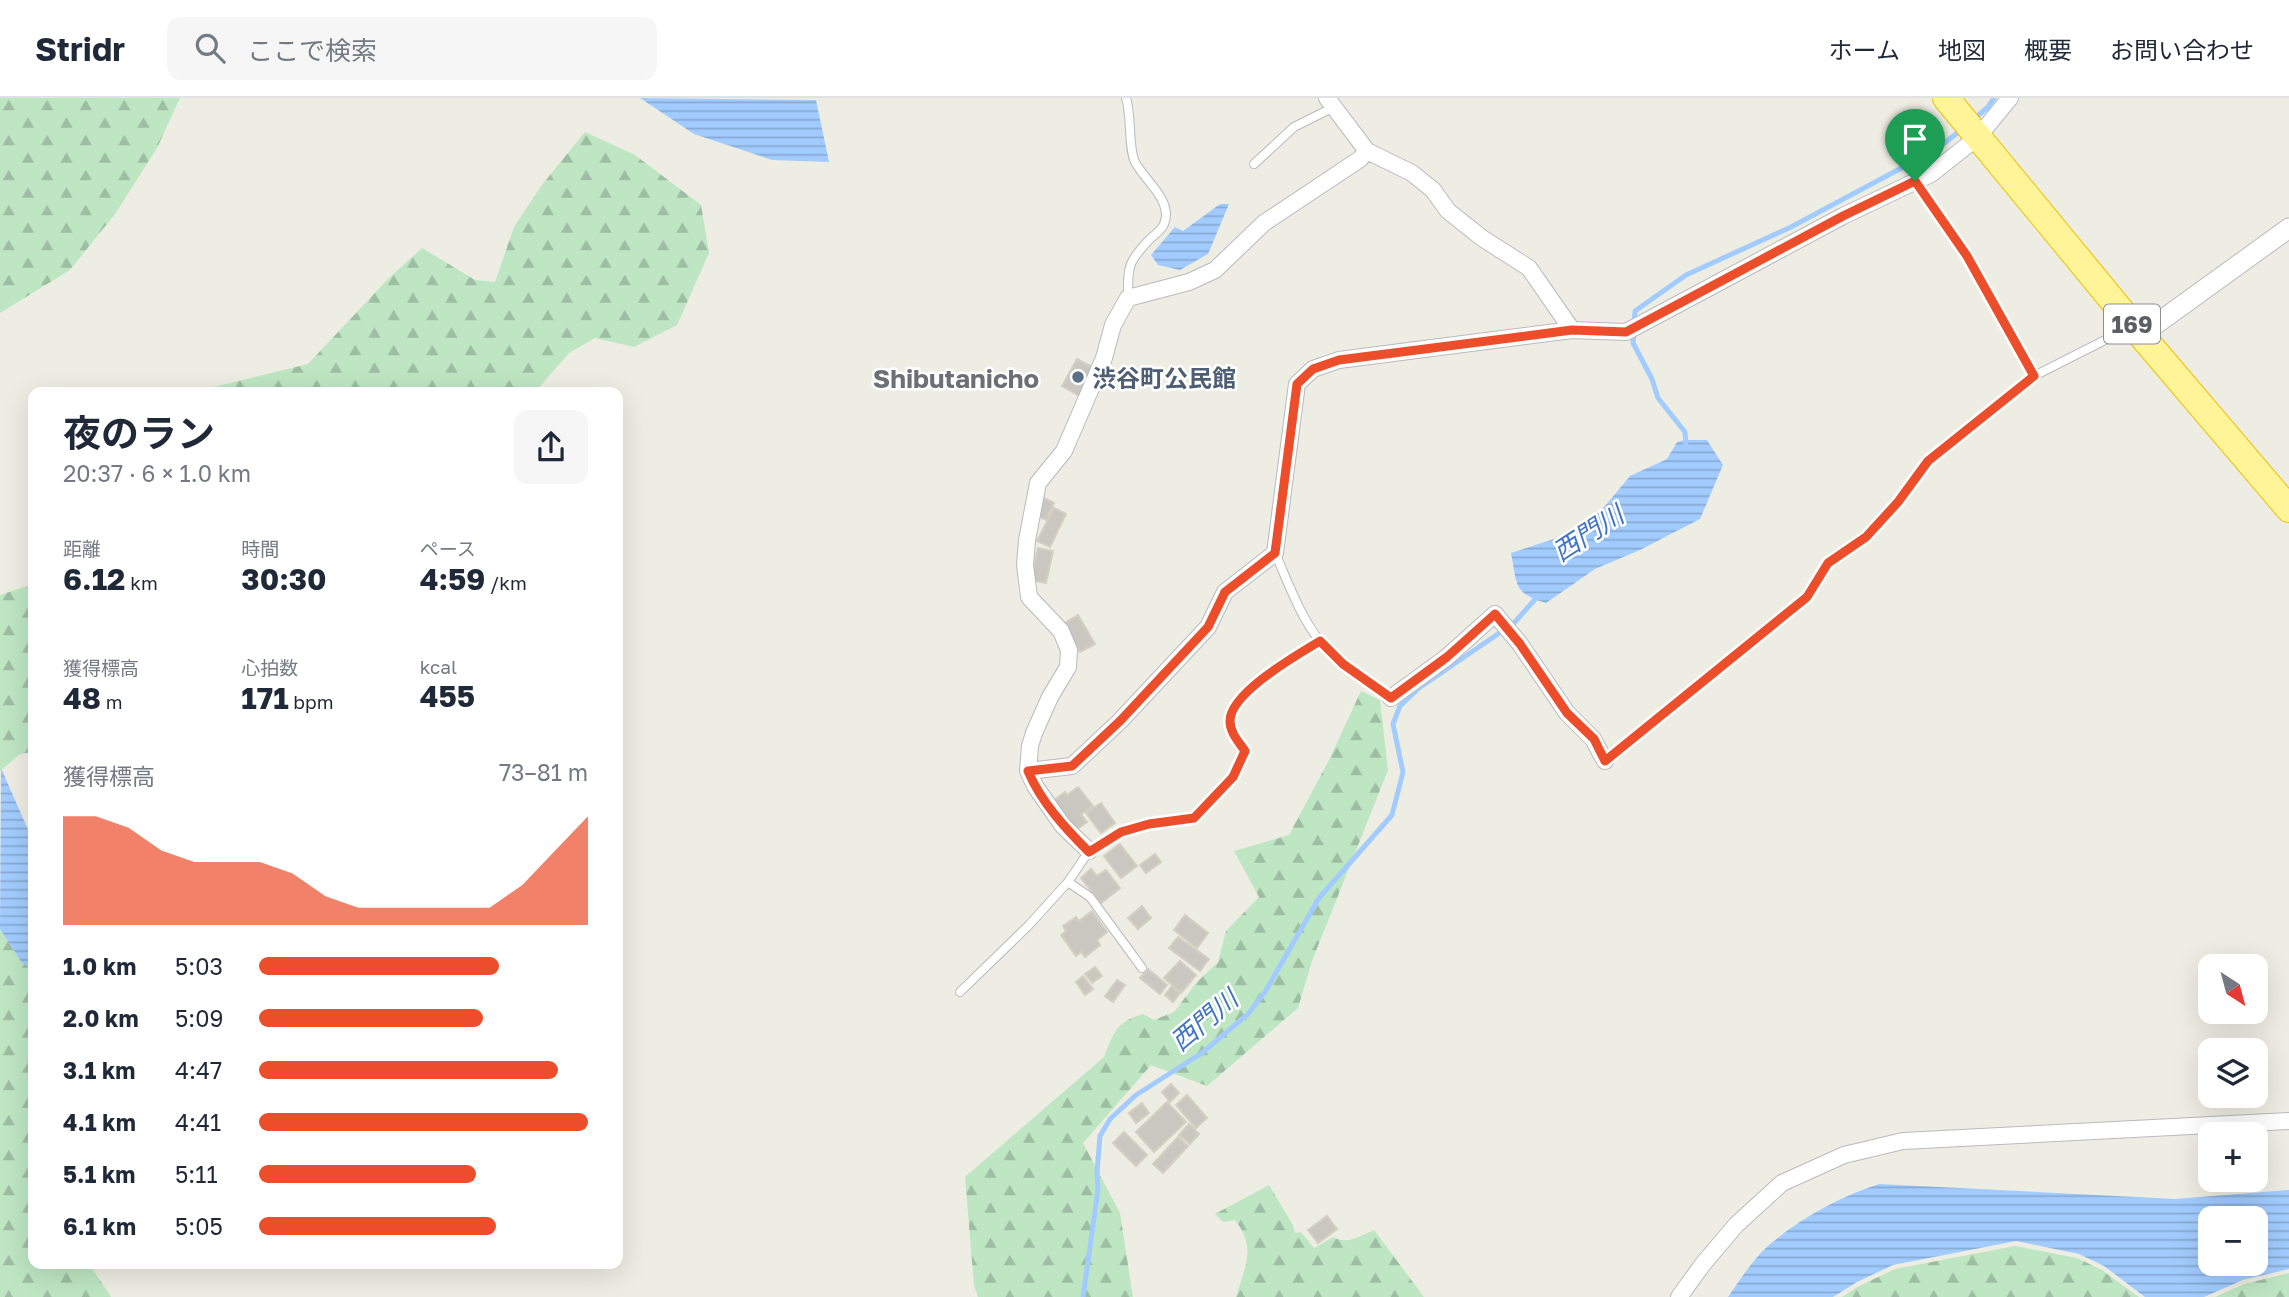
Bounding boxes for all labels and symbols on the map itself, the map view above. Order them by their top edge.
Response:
pin [1885,109,1945,181]
road number: 169 [2104,304,2160,344]
district label: Shibutanicho [873,363,1039,394]
place label: 渋谷町公民館 [1092,363,1236,392]
marker: 渋谷町公民館 [1070,369,1086,385]
water label: 西門川 [1547,497,1632,567]
north arrow [2198,954,2268,1024]
water label: 西門川 [1164,981,1246,1057]

